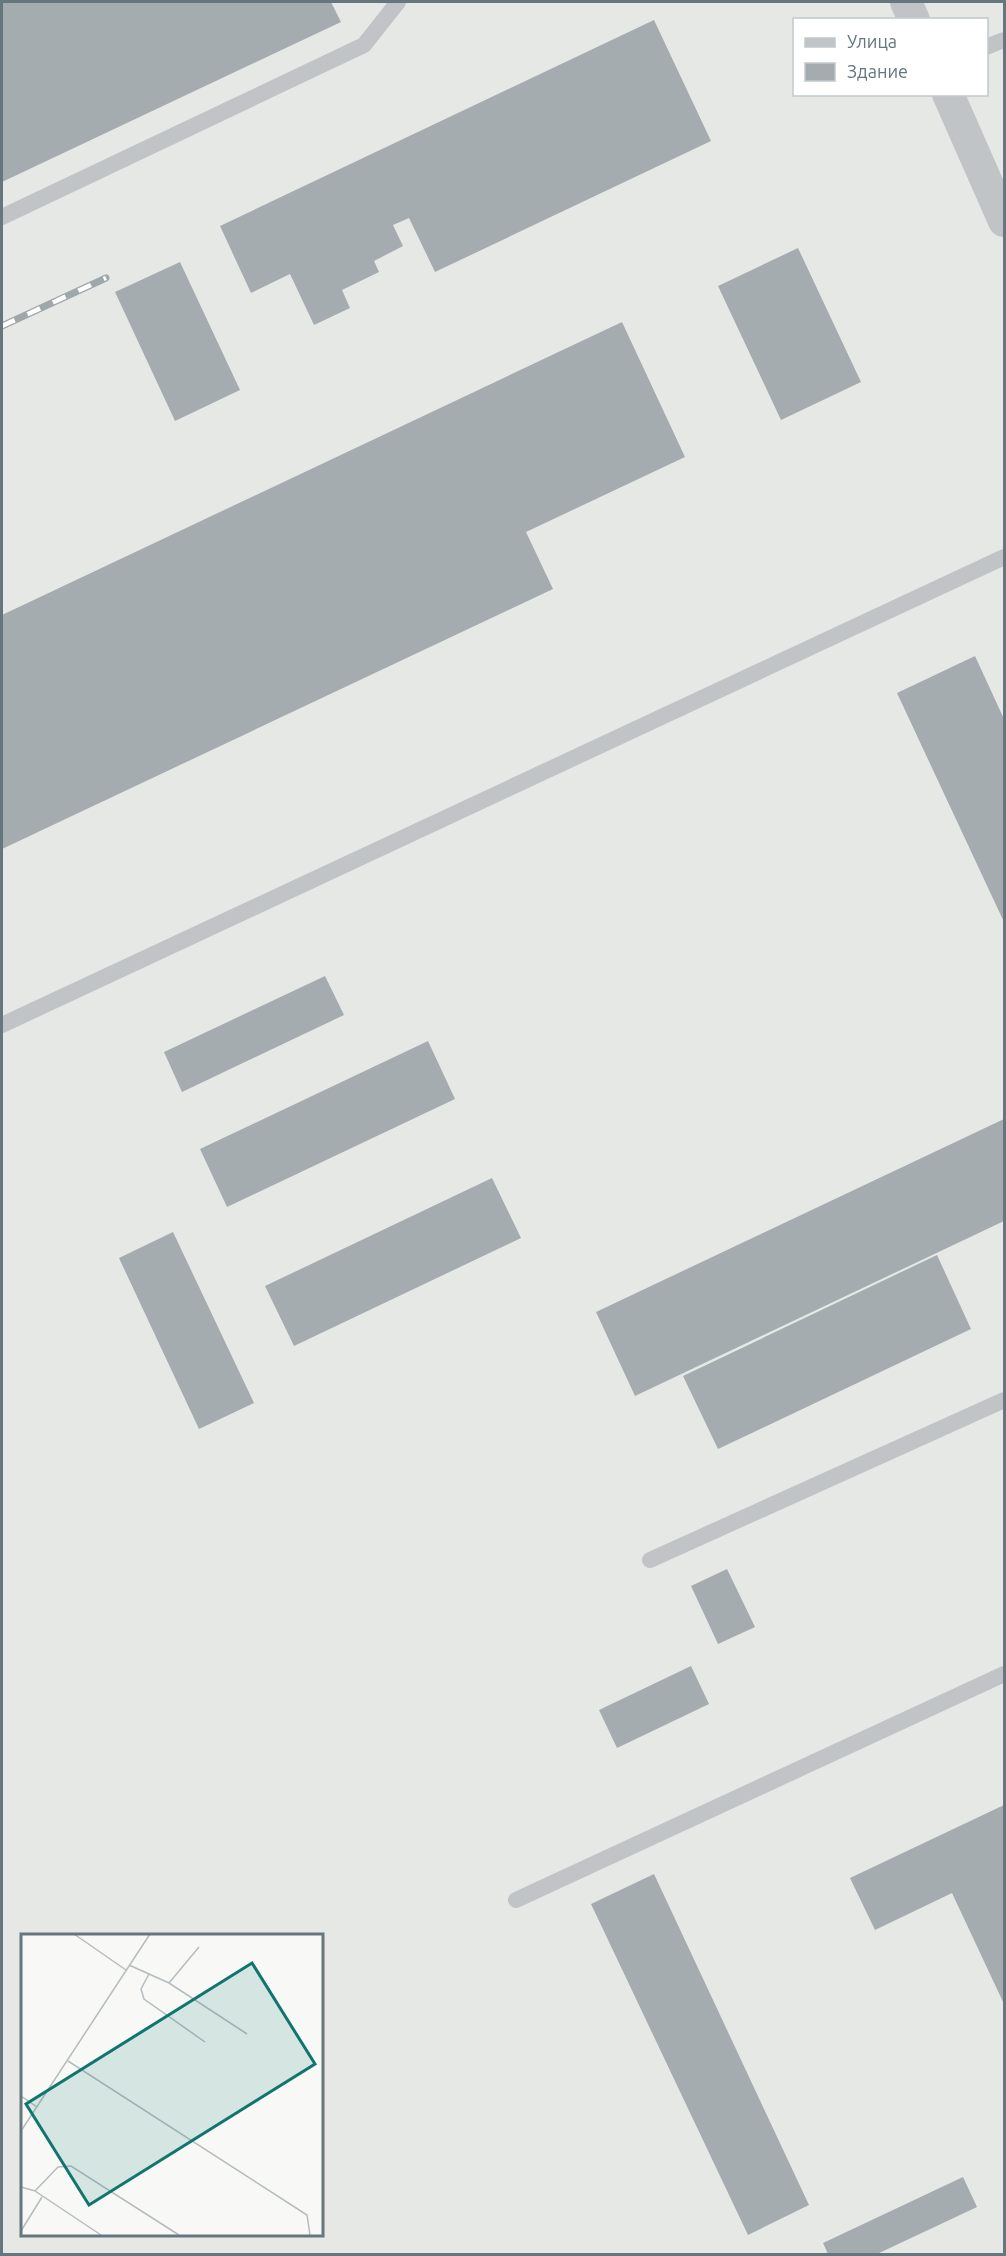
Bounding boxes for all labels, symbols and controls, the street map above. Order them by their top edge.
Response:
legend [793,18,988,96]
text: Улица [847,31,897,51]
text: Здание [847,61,908,81]
inset map [21,1934,322,2235]

